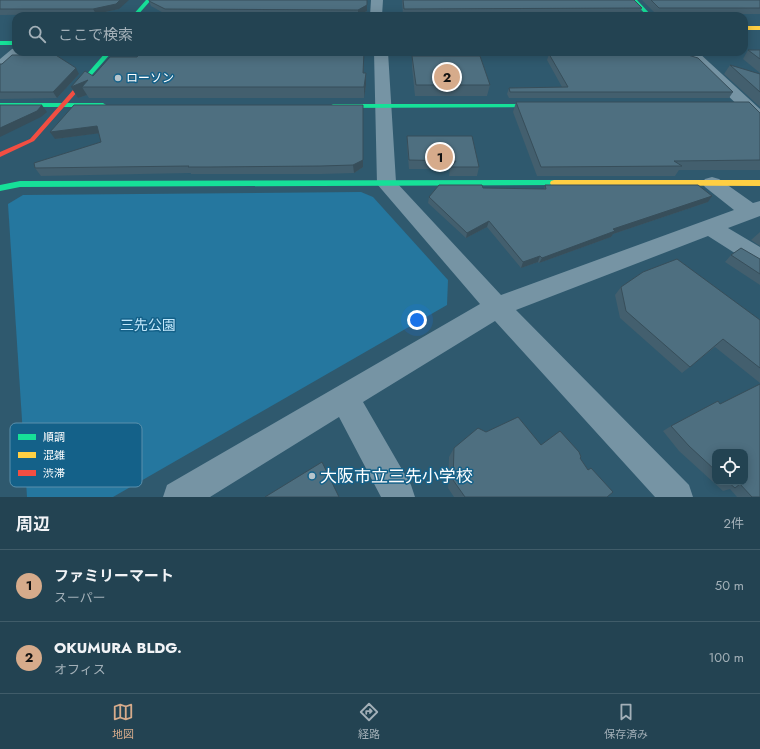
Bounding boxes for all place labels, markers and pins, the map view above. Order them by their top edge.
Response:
pin: 2 [434,62,460,92]
place label: ローソン [126,69,174,87]
marker: ローソン [113,73,123,83]
pin: 1 [427,142,453,172]
place label: 大阪市立三先小学校 [320,464,473,488]
marker: 大阪市立三先小学校 [307,471,317,481]

